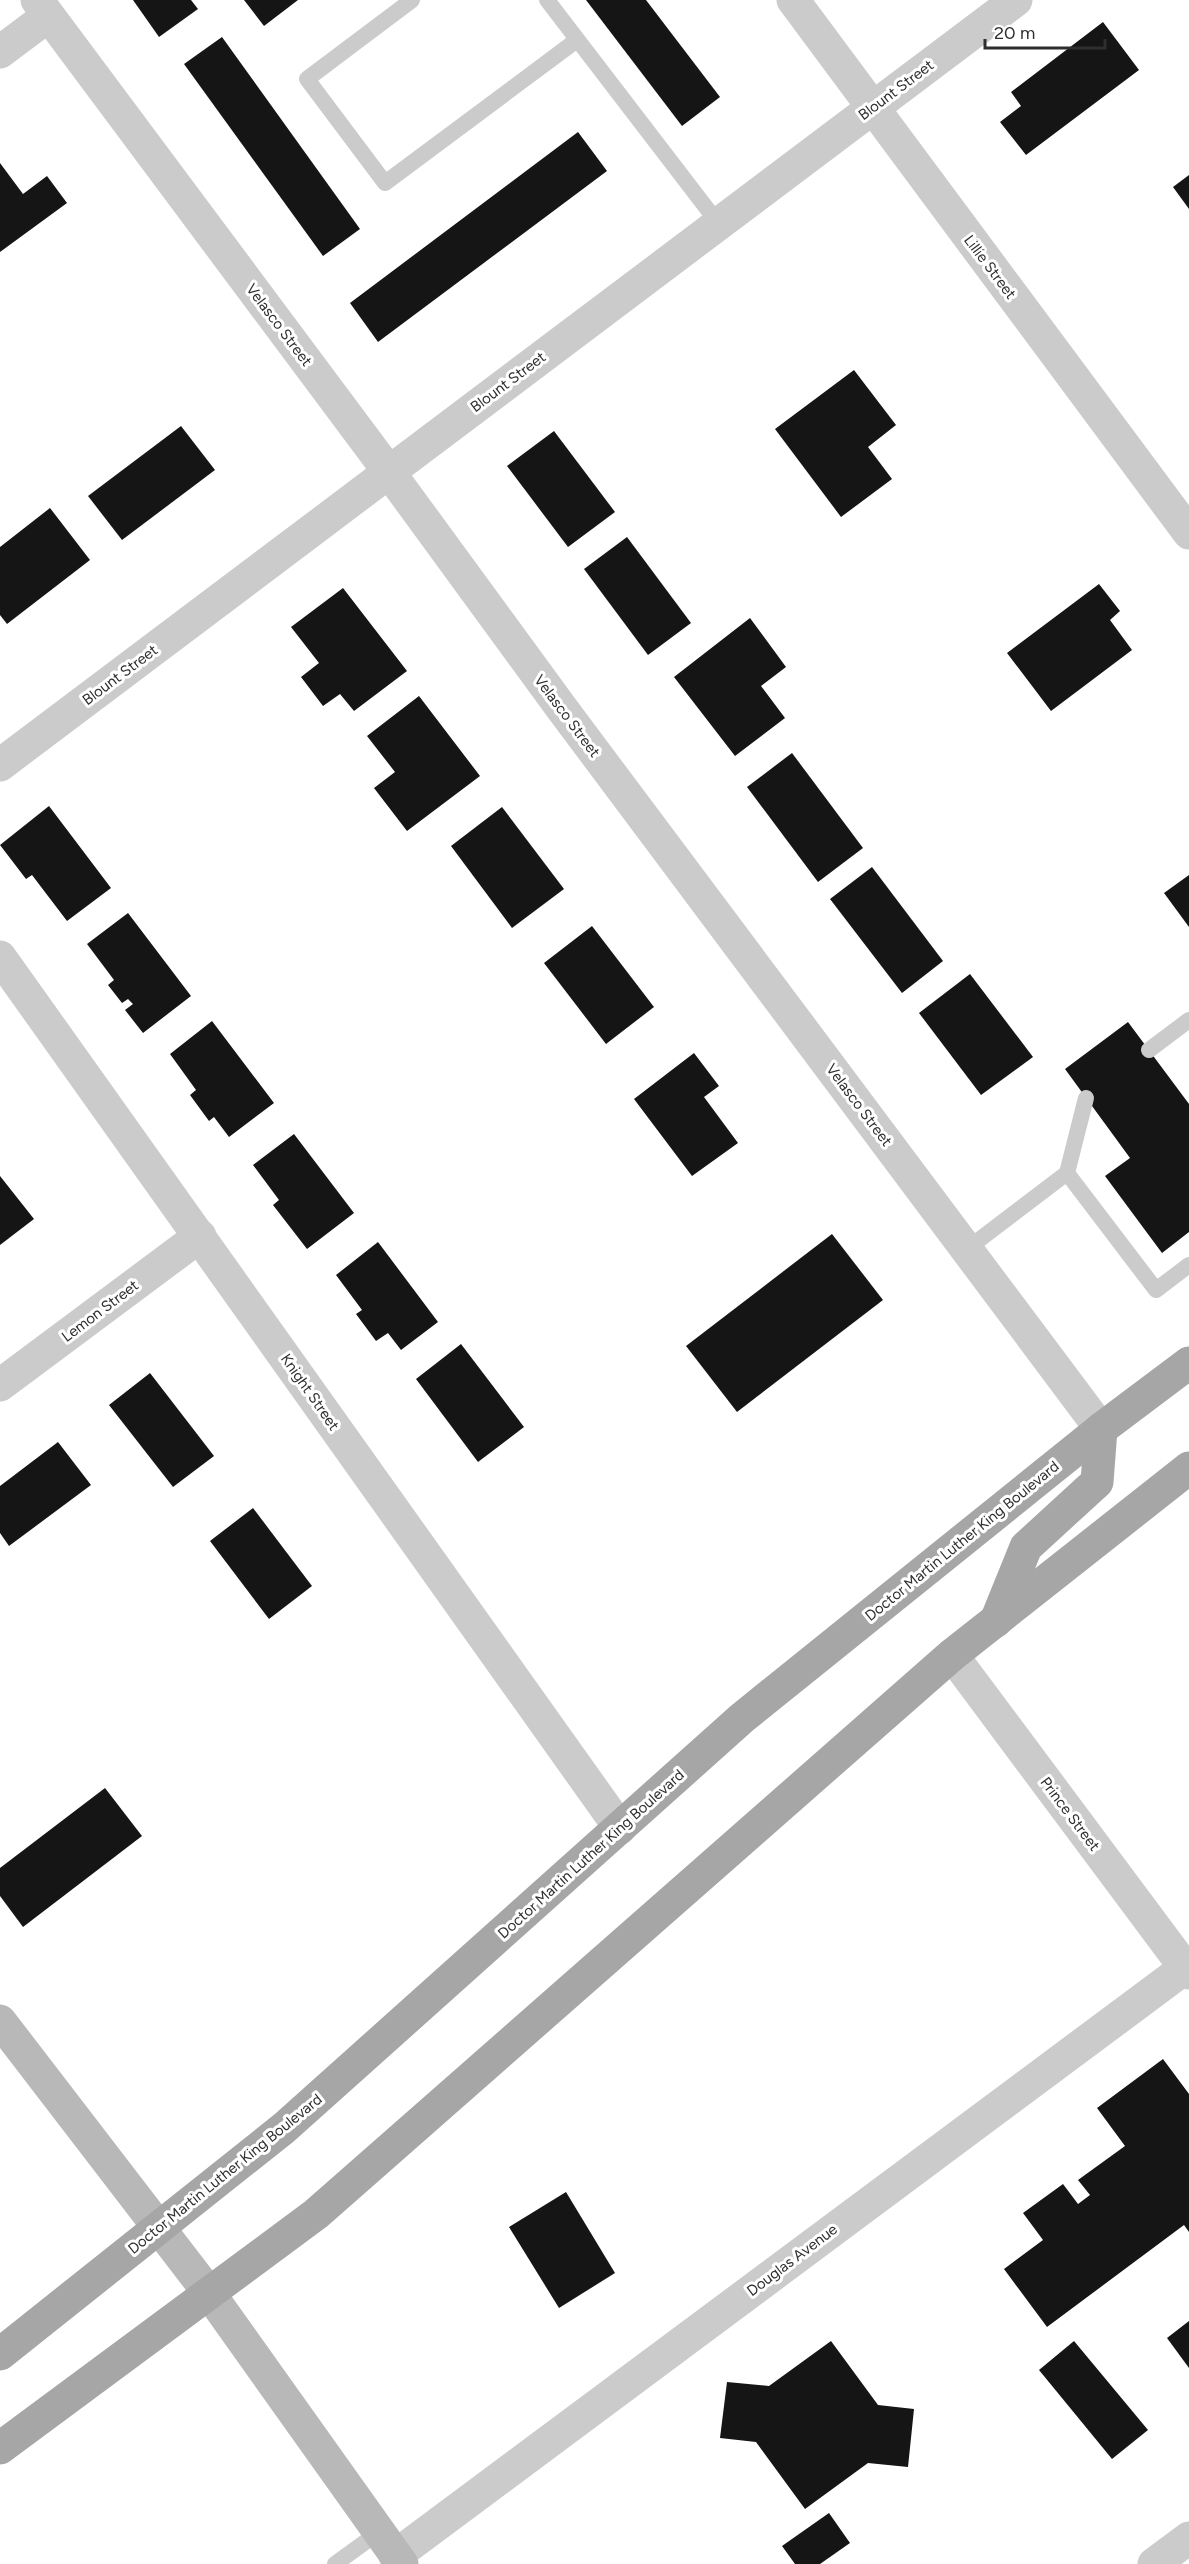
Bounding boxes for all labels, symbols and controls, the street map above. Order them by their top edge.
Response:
scale bar [985,12,1105,50]
text: 20 m [994,22,1035,44]
street label: Blount Street [855,56,937,124]
street label: Lillie Street [960,232,1020,303]
street label: Velasco Street [242,280,316,370]
street label: Blount Street [467,348,549,416]
street label: Blount Street [79,641,161,709]
street label: Velasco Street [530,671,604,761]
street label: Velasco Street [822,1060,896,1150]
street label: Lemon Street [58,1276,142,1346]
street label: Knight Street [277,1350,343,1434]
street label: Doctor Martin Luther King Boulevard [861,1457,1063,1625]
street label: Doctor Martin Luther King Boulevard [494,1766,688,1942]
street label: Prince Street [1036,1774,1104,1855]
street label: Doctor Martin Luther King Boulevard [124,2090,326,2258]
street label: Douglas Avenue [743,2220,841,2300]

